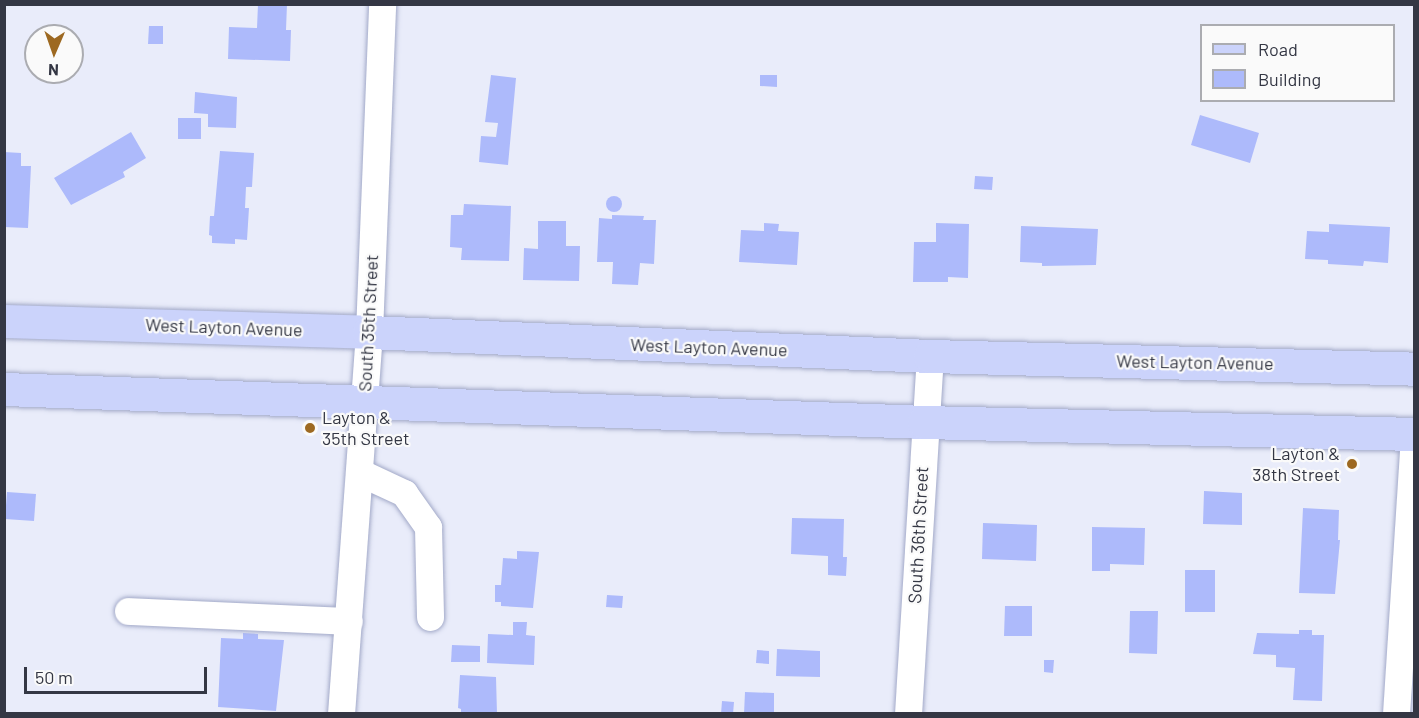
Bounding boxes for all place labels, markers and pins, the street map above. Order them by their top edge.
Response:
place label: Layton & 35th Street [322,407,410,450]
marker: Layton & 35th Street [303,421,317,435]
place label: Layton & 38th Street [1252,443,1340,486]
marker: Layton & 38th Street [1345,457,1359,471]

